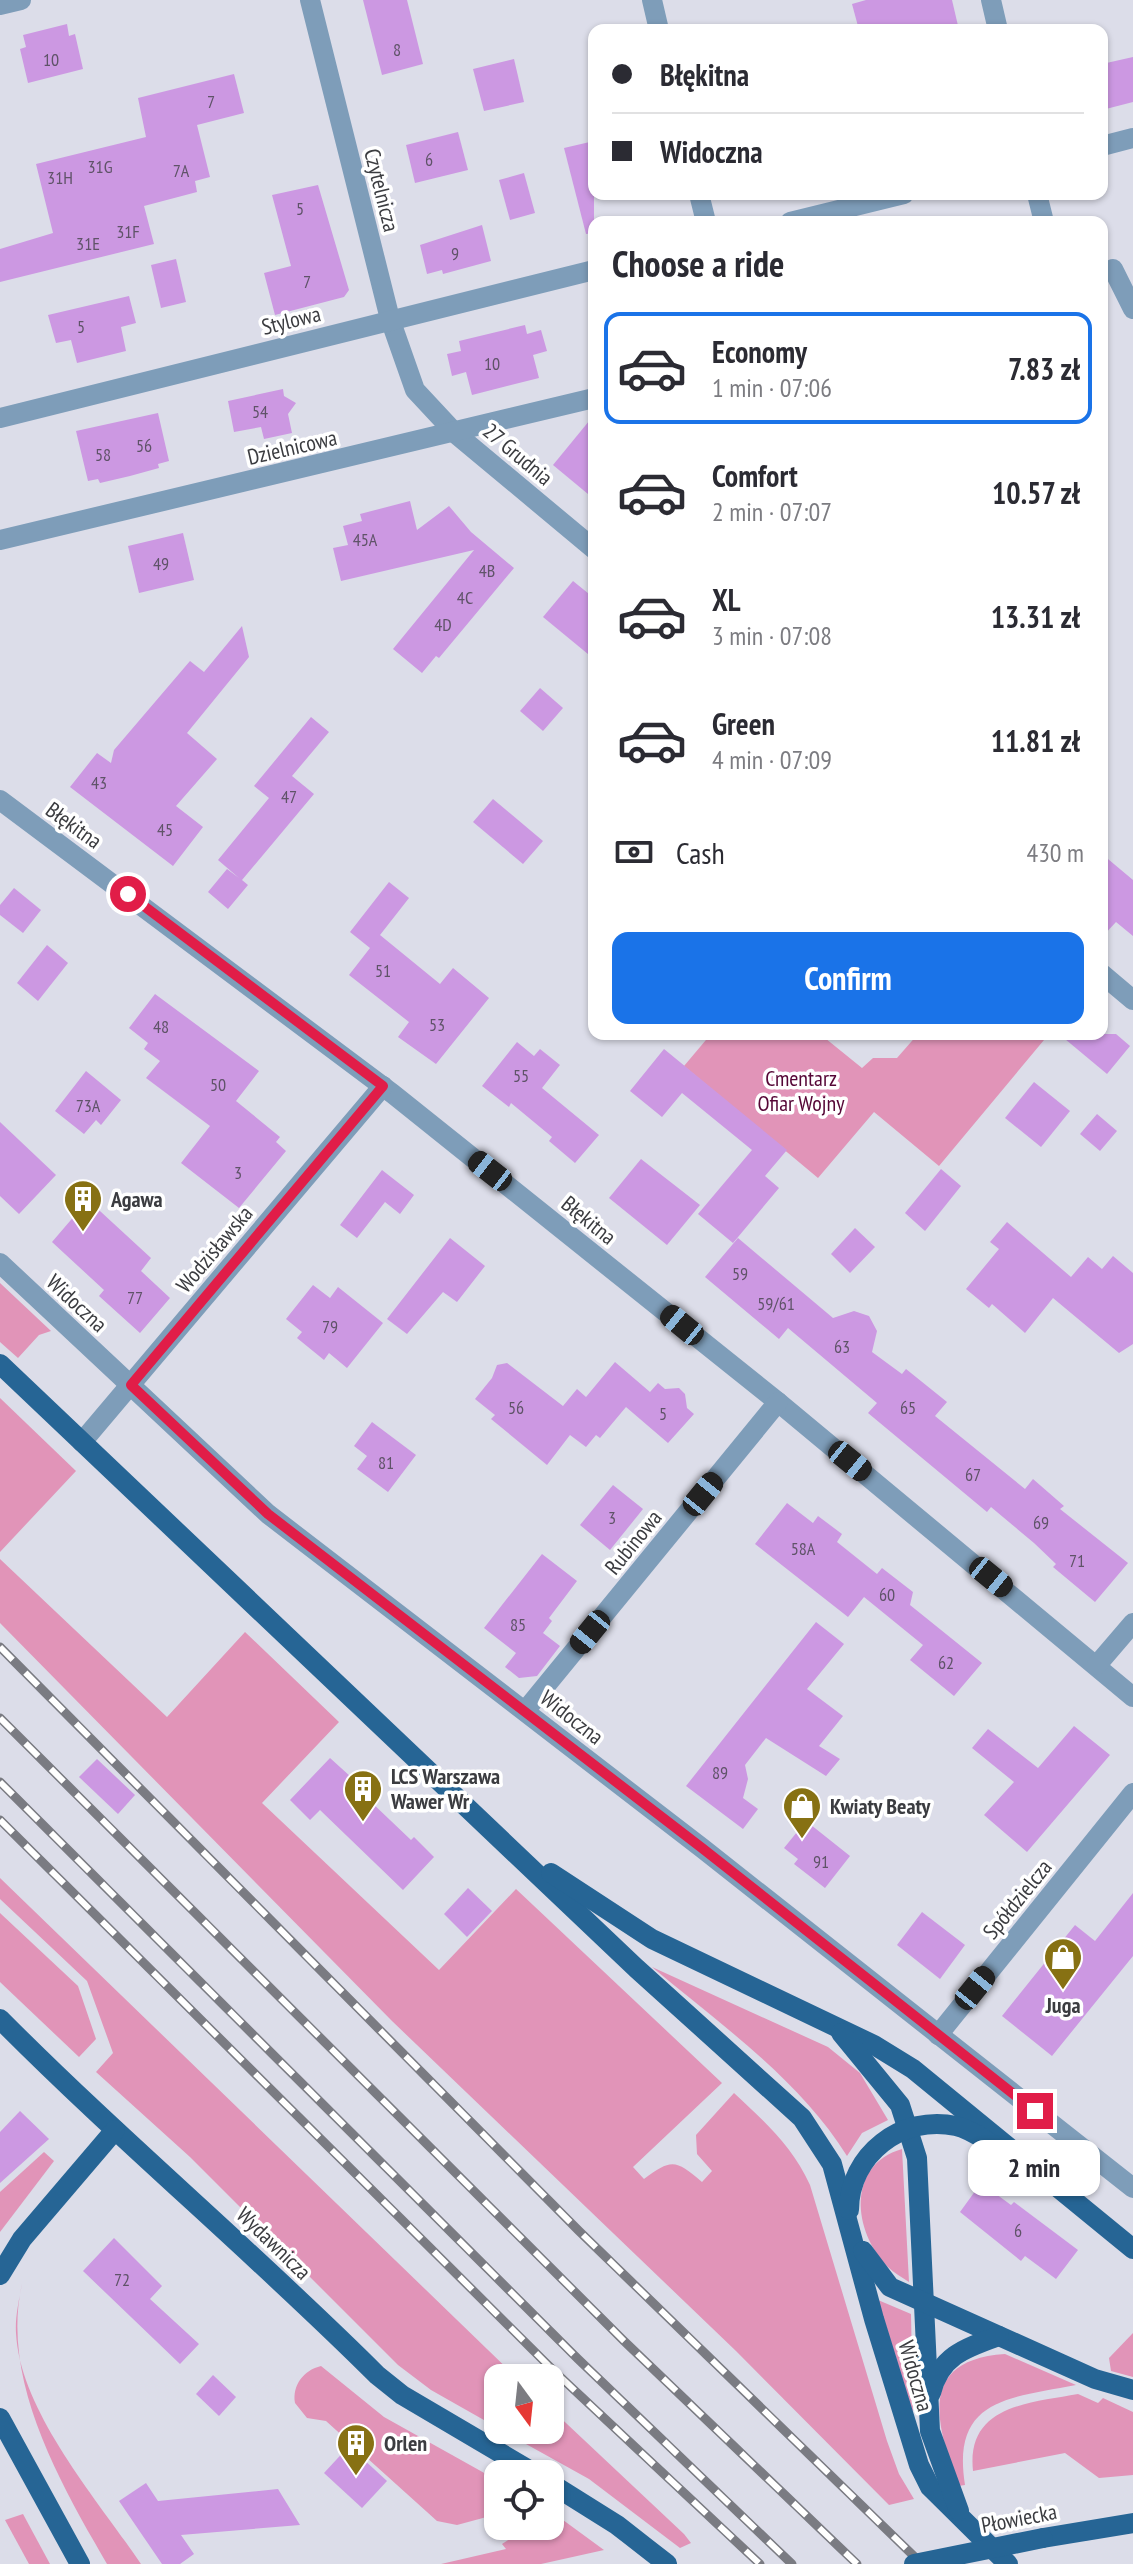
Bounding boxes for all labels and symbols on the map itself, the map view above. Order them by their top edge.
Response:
house number: 8 [393,38,401,61]
house number: 10 [43,48,59,71]
house number: 7 [207,90,215,113]
street label: Czytelnicza [358,146,406,234]
house number: 6 [425,148,433,171]
house number: 31G [87,155,113,178]
house number: 7A [173,159,190,182]
house number: 31H [47,166,73,189]
house number: 5 [296,197,304,220]
house number: 31F [116,220,140,243]
house number: 31E [76,232,100,255]
house number: 9 [451,242,459,265]
house number: 7 [303,270,311,293]
street label: Stylowa [259,299,323,341]
house number: 5 [77,315,85,338]
house number: 10 [484,352,500,375]
house number: 54 [252,400,268,423]
street label: 27 Grudnia [477,417,559,491]
street label: Dzielnicowa [244,423,340,471]
house number: 56 [136,434,152,457]
house number: 58 [95,443,111,466]
house number: 45A [353,528,378,551]
house number: 49 [153,552,169,575]
house number: 4B [479,559,495,582]
house number: 4C [457,586,473,609]
house number: 4D [434,613,452,636]
house number: 43 [91,771,107,794]
house number: 47 [281,785,297,808]
street label: Błękitna [41,795,107,855]
house number: 45 [157,818,173,841]
route start [110,876,146,912]
house number: 51 [375,959,391,982]
house number: 53 [429,1013,445,1036]
house number: 48 [153,1015,169,1038]
house number: 55 [513,1064,529,1087]
park label: Cmentarz Ofiar Wojny [758,1064,845,1117]
house number: 50 [210,1073,226,1096]
house number: 73A [76,1094,101,1117]
car [464,1147,516,1195]
house number: 3 [234,1161,242,1184]
building icon: Agawa [62,1178,104,1233]
place label: Agawa [110,1185,163,1213]
street label: Błękitna [556,1190,622,1250]
street label: Wodzisławska [170,1200,258,1298]
house number: 59 [732,1262,748,1285]
street label: Widoczna [41,1268,113,1338]
house number: 77 [127,1286,143,1309]
house number: 59/61 [757,1292,795,1315]
car [656,1301,708,1349]
house number: 79 [322,1315,338,1338]
house number: 63 [834,1335,850,1358]
house number: 56 [508,1396,524,1419]
house number: 65 [900,1396,916,1419]
house number: 5 [659,1402,667,1425]
car [824,1437,876,1485]
house number: 81 [378,1451,394,1474]
house number: 67 [965,1463,981,1486]
car [679,1468,727,1520]
street label: Rubinowa [598,1504,668,1580]
house number: 3 [608,1506,616,1529]
house number: 69 [1033,1511,1049,1534]
house number: 58A [791,1537,816,1560]
house number: 71 [1069,1549,1085,1572]
car [965,1553,1017,1601]
house number: 60 [879,1583,895,1606]
car [566,1606,614,1658]
house number: 85 [510,1613,526,1636]
house number: 62 [938,1651,954,1674]
street label: Widoczna [535,1684,609,1750]
house number: 89 [712,1761,728,1784]
place label: LCS Warszawa Wawer Wr [390,1762,500,1815]
building icon: LCS Warszawa Wawer Wr [342,1768,384,1823]
shop icon: Kwiaty Beaty [781,1785,823,1840]
place label: Kwiaty Beaty [830,1792,931,1820]
house number: 91 [813,1850,829,1873]
street label: Spółdzielcza [976,1854,1058,1944]
shop icon: Juga [1042,1936,1084,1991]
car [951,1962,999,2014]
place label: Juga [1044,1991,1081,2019]
route end [1017,2093,1053,2129]
callout: 2 min [969,2139,1101,2195]
street label: Wydawnicza [231,2201,317,2285]
house number: 6 [1014,2219,1022,2242]
house number: 72 [114,2268,130,2291]
street label: Widoczna [893,2337,939,2415]
north arrow [484,2364,564,2444]
building icon: Orlen [335,2422,377,2477]
place label: Orlen [384,2429,427,2457]
street label: Płowiecka [979,2497,1059,2539]

